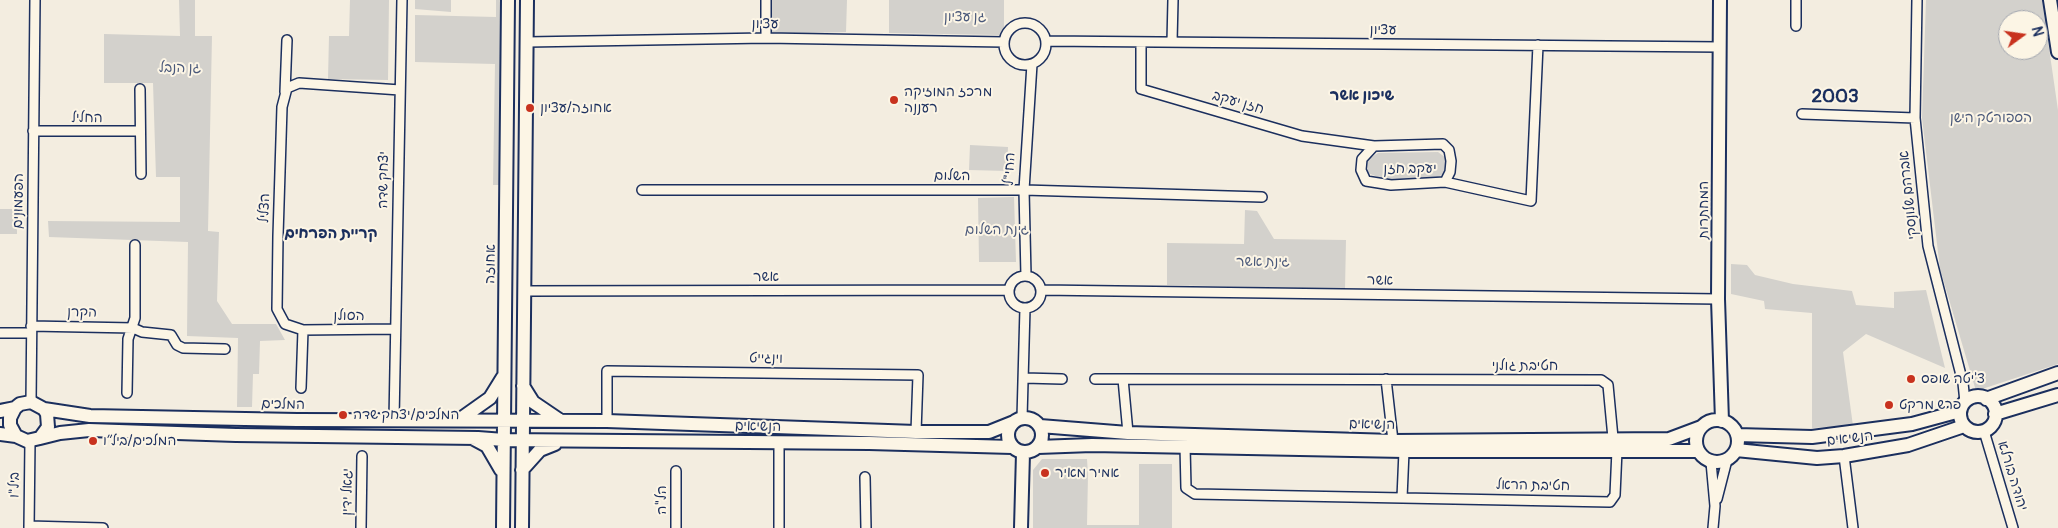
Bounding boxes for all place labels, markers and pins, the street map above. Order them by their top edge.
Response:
place label: מרכז המוזיקה רעננה [904,84,992,116]
marker: מרכז המוזיקה רעננה [888,94,900,106]
place label: אחוזה/עציון [540,100,612,116]
marker: אחוזה/עציון [524,102,536,114]
place label: צ'יטה שופס [1921,371,1985,387]
marker: צ'יטה שופס [1905,373,1917,385]
place label: פרש מרקט [1899,397,1961,413]
marker: פרש מרקט [1883,399,1895,411]
place label: המלכים/יצחק שדה [353,407,459,423]
marker: המלכים/יצחק שדה [337,409,349,421]
place label: המלכים/ביל״ו [103,433,176,449]
marker: המלכים/ביל״ו [87,435,99,447]
place label: אמיר מאיר [1055,465,1119,481]
marker: אמיר מאיר [1039,467,1051,479]

